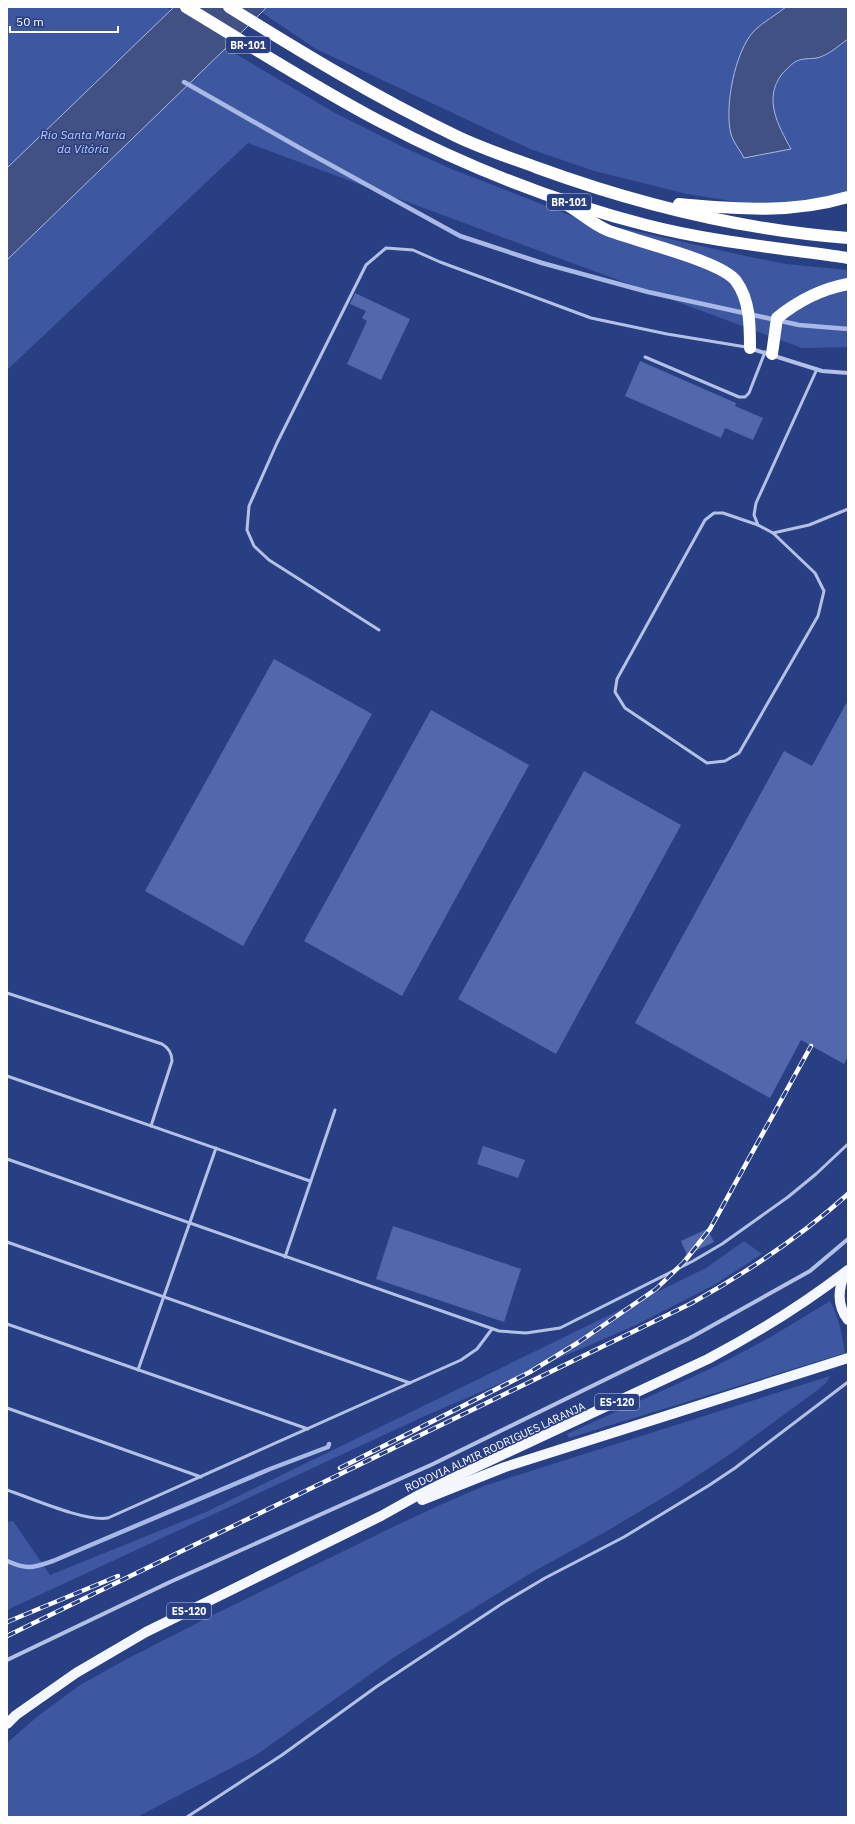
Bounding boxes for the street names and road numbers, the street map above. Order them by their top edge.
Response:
road number: BR-101 [226,37,270,53]
road number: BR-101 [547,194,591,210]
road number: ES-120 [595,1394,639,1410]
street label: RODOVIA ALMIR RODRIGUES LARANJA [403,1399,587,1495]
road number: ES-120 [167,1603,211,1619]

